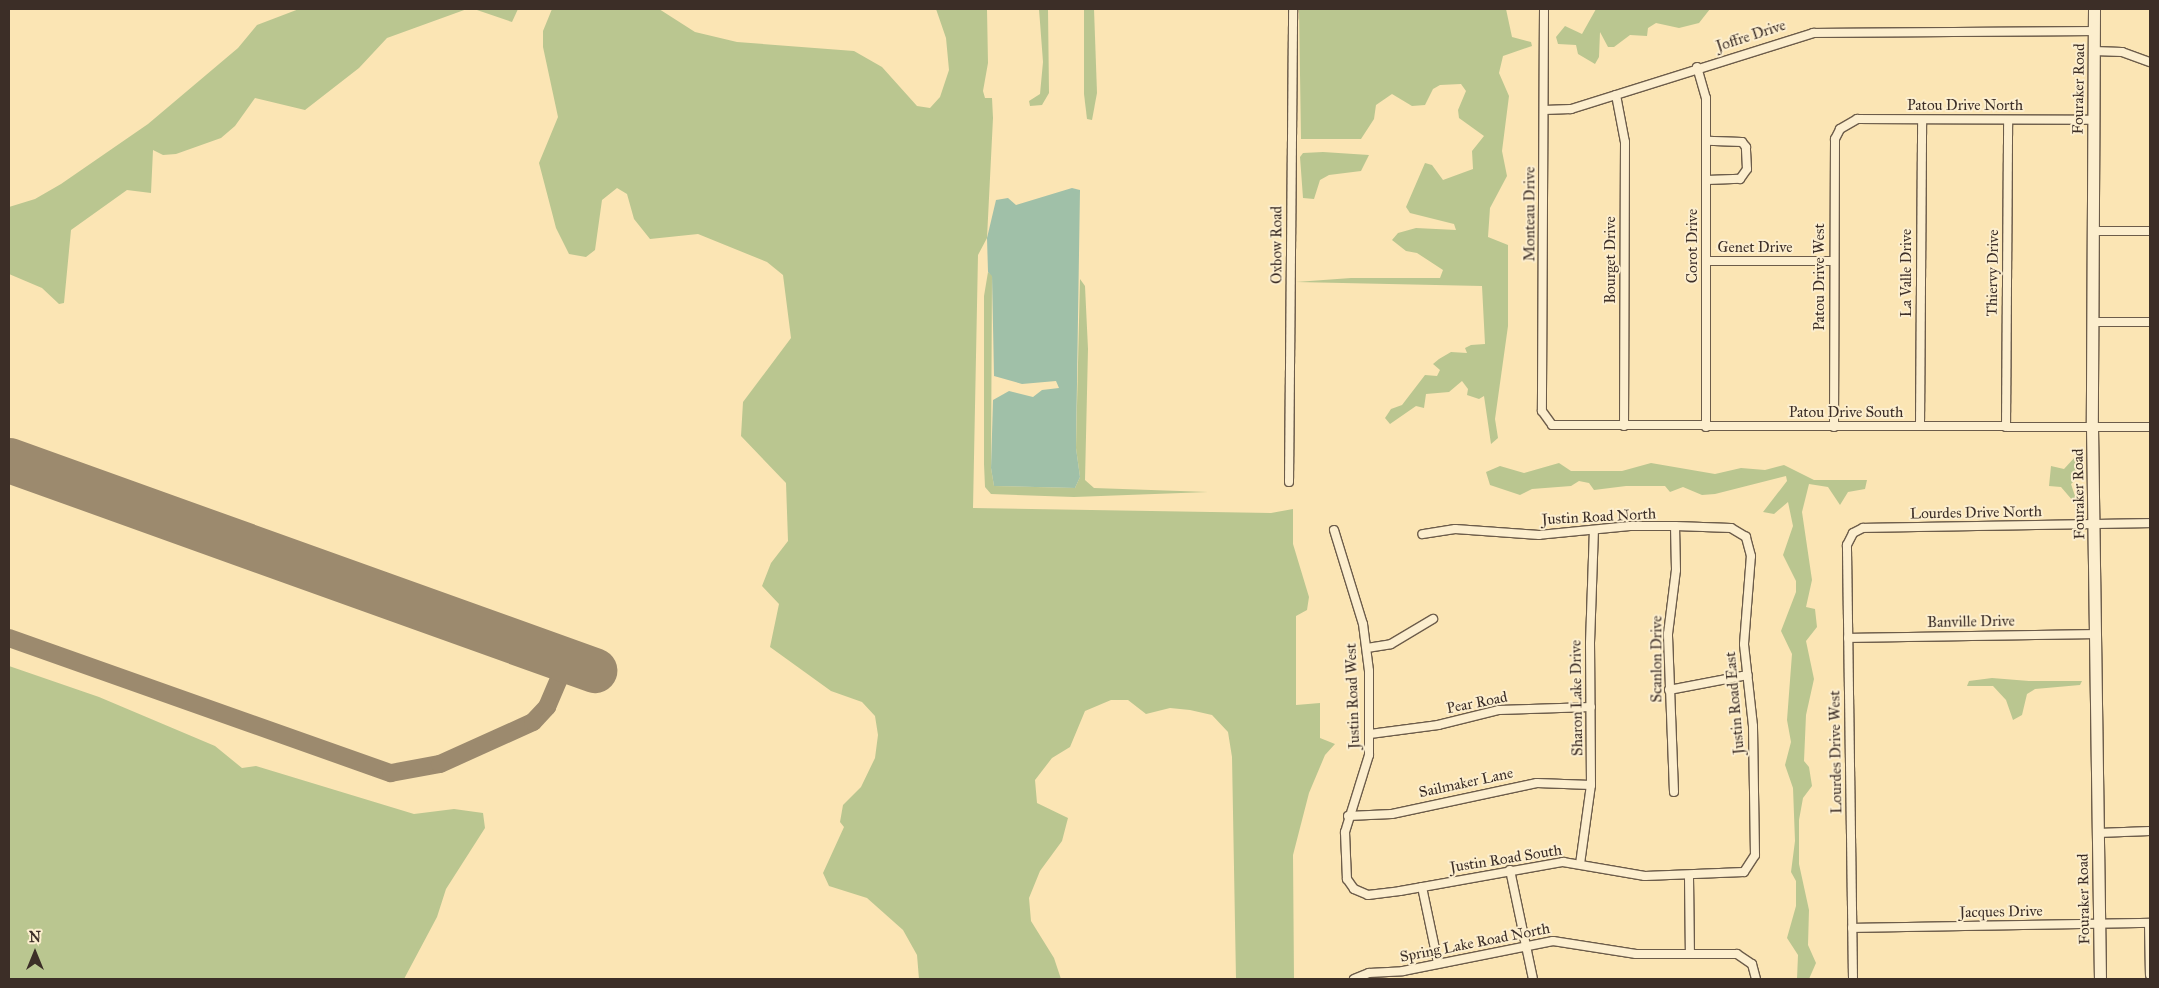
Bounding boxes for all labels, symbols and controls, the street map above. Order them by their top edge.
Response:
street label: Joffre Drive [1714,16,1788,56]
street label: Fouraker Road [2069,43,2089,135]
street label: Patou Drive North [1907,97,2023,115]
street label: Monteau Drive [1521,167,1539,261]
street label: Oxbow Road [1268,206,1286,284]
street label: Corot Drive [1684,209,1702,283]
street label: Bourget Drive [1602,216,1620,304]
street label: Patou Drive West [1811,223,1829,331]
street label: La Valle Drive [1898,229,1916,317]
street label: Thiervy Drive [1983,229,2003,317]
street label: Genet Drive [1718,239,1792,257]
street label: Patou Drive South [1789,404,1903,422]
street label: Fouraker Road [2069,448,2089,540]
street label: Lourdes Drive North [1910,503,2042,523]
street label: Justin Road North [1541,505,1657,529]
street label: Banville Drive [1927,612,2015,632]
street label: Scanlon Drive [1648,615,1666,703]
street label: Sharon Lake Drive [1567,640,1587,756]
street label: Justin Road West [1342,643,1364,749]
street label: Justin Road East [1722,651,1748,755]
street label: Pear Road [1445,688,1509,718]
street label: Lourdes Drive West [1826,690,1846,814]
street label: Sailmaker Lane [1417,764,1515,802]
street label: Justin Road South [1449,841,1563,877]
street label: Fouraker Road [2074,853,2094,945]
street label: Jacques Drive [1959,902,2043,922]
street label: Spring Lake Road North [1398,920,1552,966]
north arrow [10,928,60,978]
text: N [29,929,41,946]

